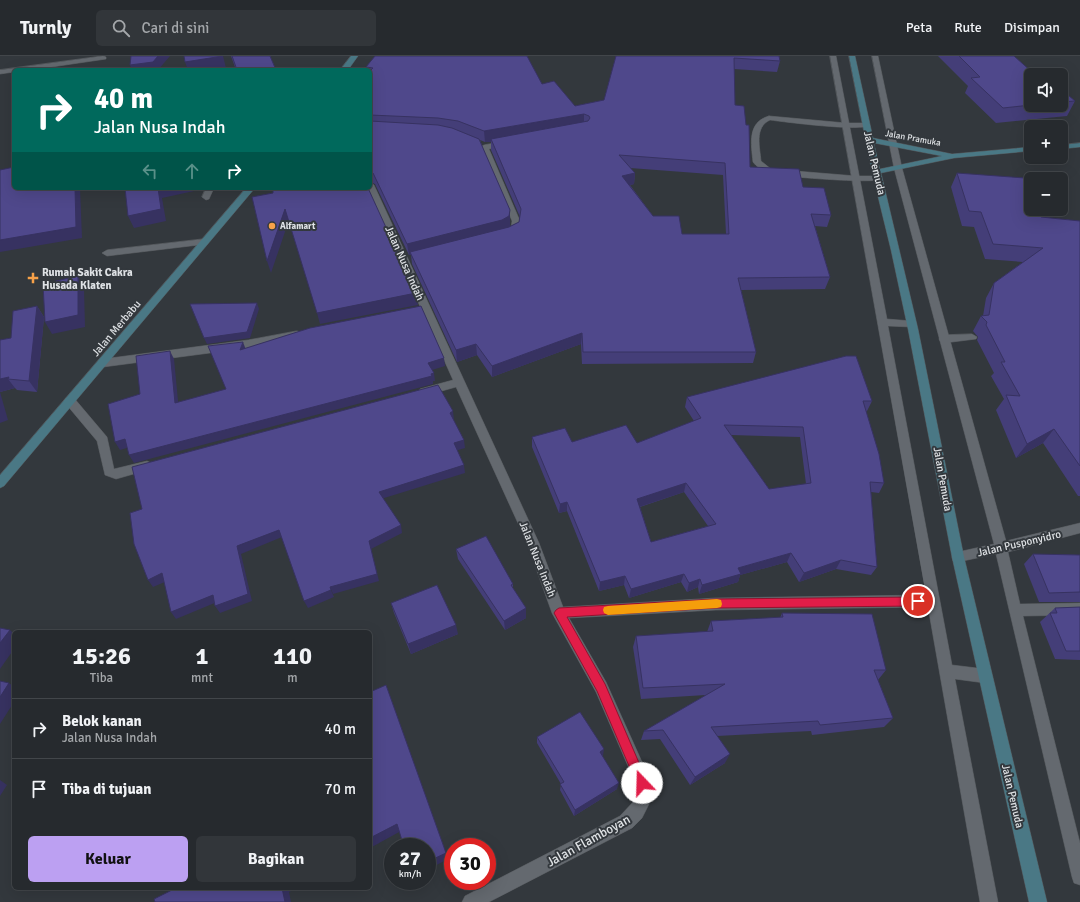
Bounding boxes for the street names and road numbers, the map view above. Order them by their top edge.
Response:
street label: Jalan Pramuka [884,128,942,149]
street label: Jalan Pemuda [861,130,888,197]
street label: Jalan Nusa Indah [382,224,427,303]
street label: Jalan Merbabu [89,298,144,359]
street label: Jalan Pemuda [930,446,955,513]
street label: Jalan Nusa Indah [516,519,559,599]
street label: Jalan Pusponyidro [976,527,1062,559]
street label: Jalan Pemuda [999,763,1026,830]
street label: Jalan Flamboyan [544,811,633,870]

